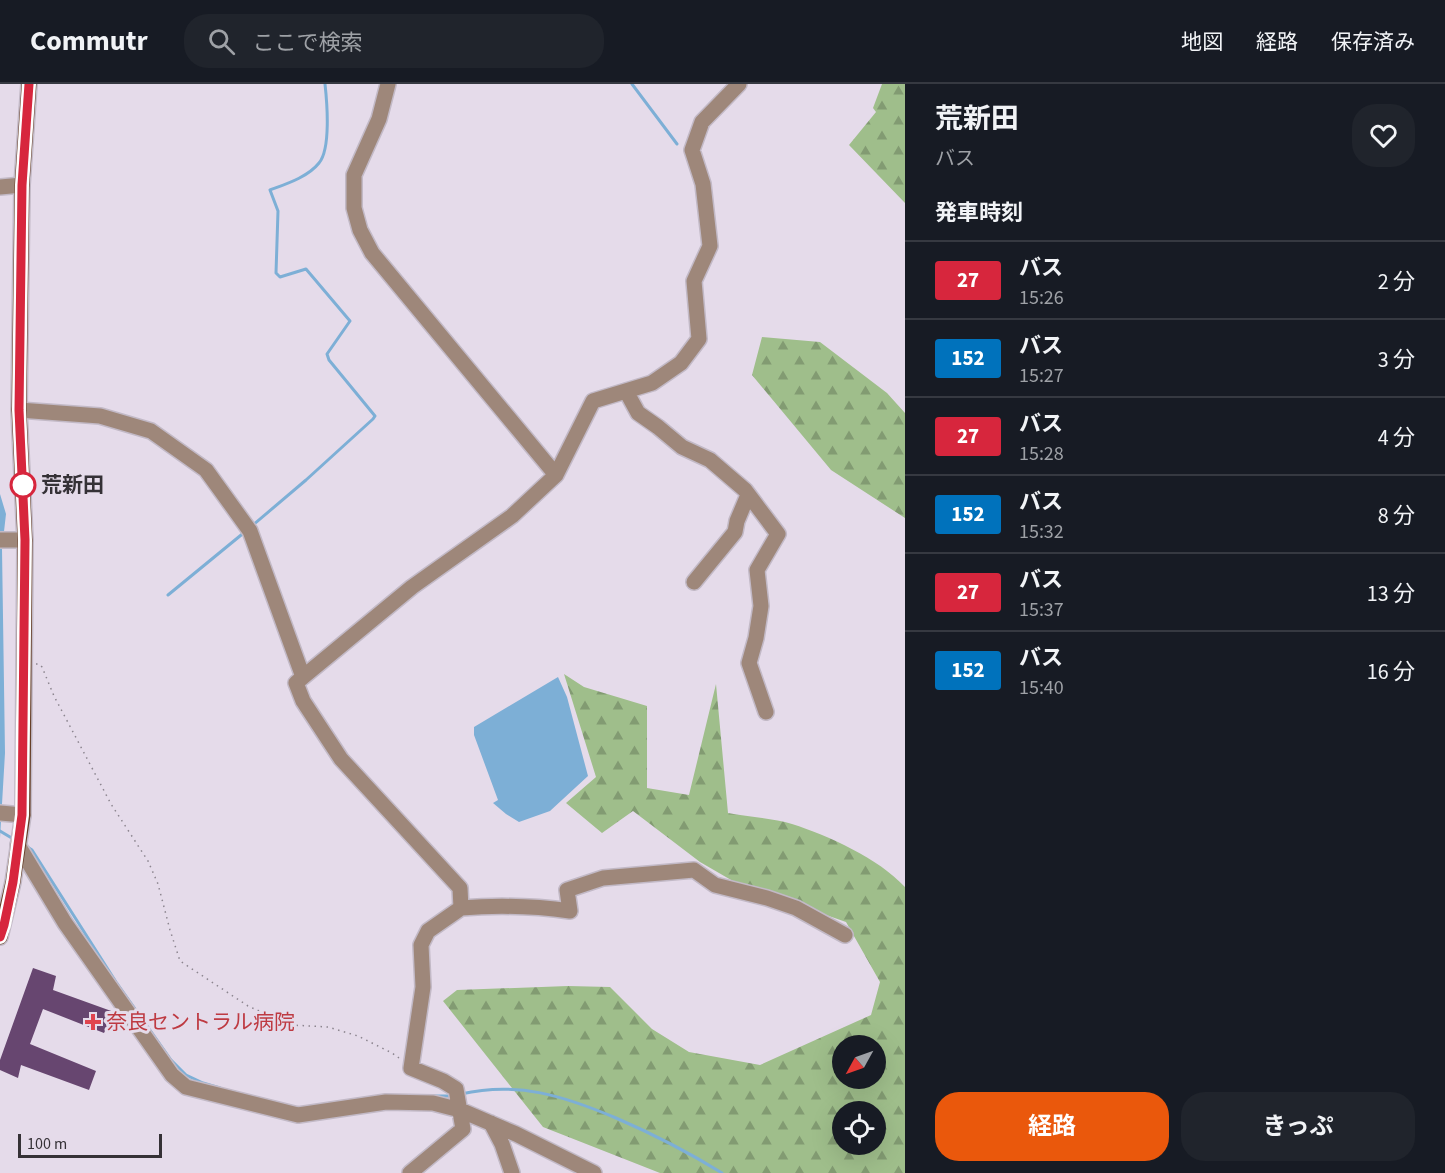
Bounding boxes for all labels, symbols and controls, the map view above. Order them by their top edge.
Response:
search box [184,14,604,68]
text: Commutr [30,21,148,61]
icon: search [205,25,238,58]
text: ここで検索 [253,27,363,59]
text: 地図 [1181,27,1223,57]
text: 経路 [1256,27,1298,57]
text: 保存済み [1331,27,1415,57]
text: 荒新田 [935,99,1019,139]
button: heart [1352,104,1415,167]
text: バス [935,145,975,173]
text: 発車時刻 [935,197,1023,229]
text: バス [1019,252,1063,284]
text: 27 [957,265,979,295]
text: 2 分 [1378,266,1415,298]
text: 15:26 [1019,284,1064,312]
text: バス [1019,330,1063,362]
text: 152 [951,343,985,373]
text: 3 分 [1378,344,1415,376]
text: 15:27 [1019,362,1064,390]
text: バス [1019,408,1063,440]
text: 27 [957,421,979,451]
text: 4 分 [1378,422,1415,454]
text: 15:28 [1019,440,1064,468]
place label: 荒新田 [41,470,104,500]
marker: 荒新田 [10,472,36,498]
text: バス [1019,486,1063,518]
text: 152 [951,499,985,529]
text: 8 分 [1378,500,1415,532]
text: 15:32 [1019,518,1064,546]
text: バス [1019,564,1063,596]
text: 27 [957,577,979,607]
text: 13 分 [1367,578,1415,610]
text: 15:37 [1019,596,1064,624]
text: バス [1019,642,1063,674]
text: 152 [951,655,985,685]
text: 16 分 [1367,656,1415,688]
text: 15:40 [1019,674,1064,702]
place label: 奈良セントラル病院 [106,1007,295,1037]
marker: 奈良セントラル病院 [84,1013,102,1031]
north arrow [832,1035,886,1089]
map controls [832,1035,886,1155]
button: 経路 [935,1092,1169,1161]
button: きっぷ [1181,1092,1415,1161]
button: locate [832,1101,886,1155]
scale bar [18,1131,162,1158]
text: 100 m [27,1133,67,1155]

